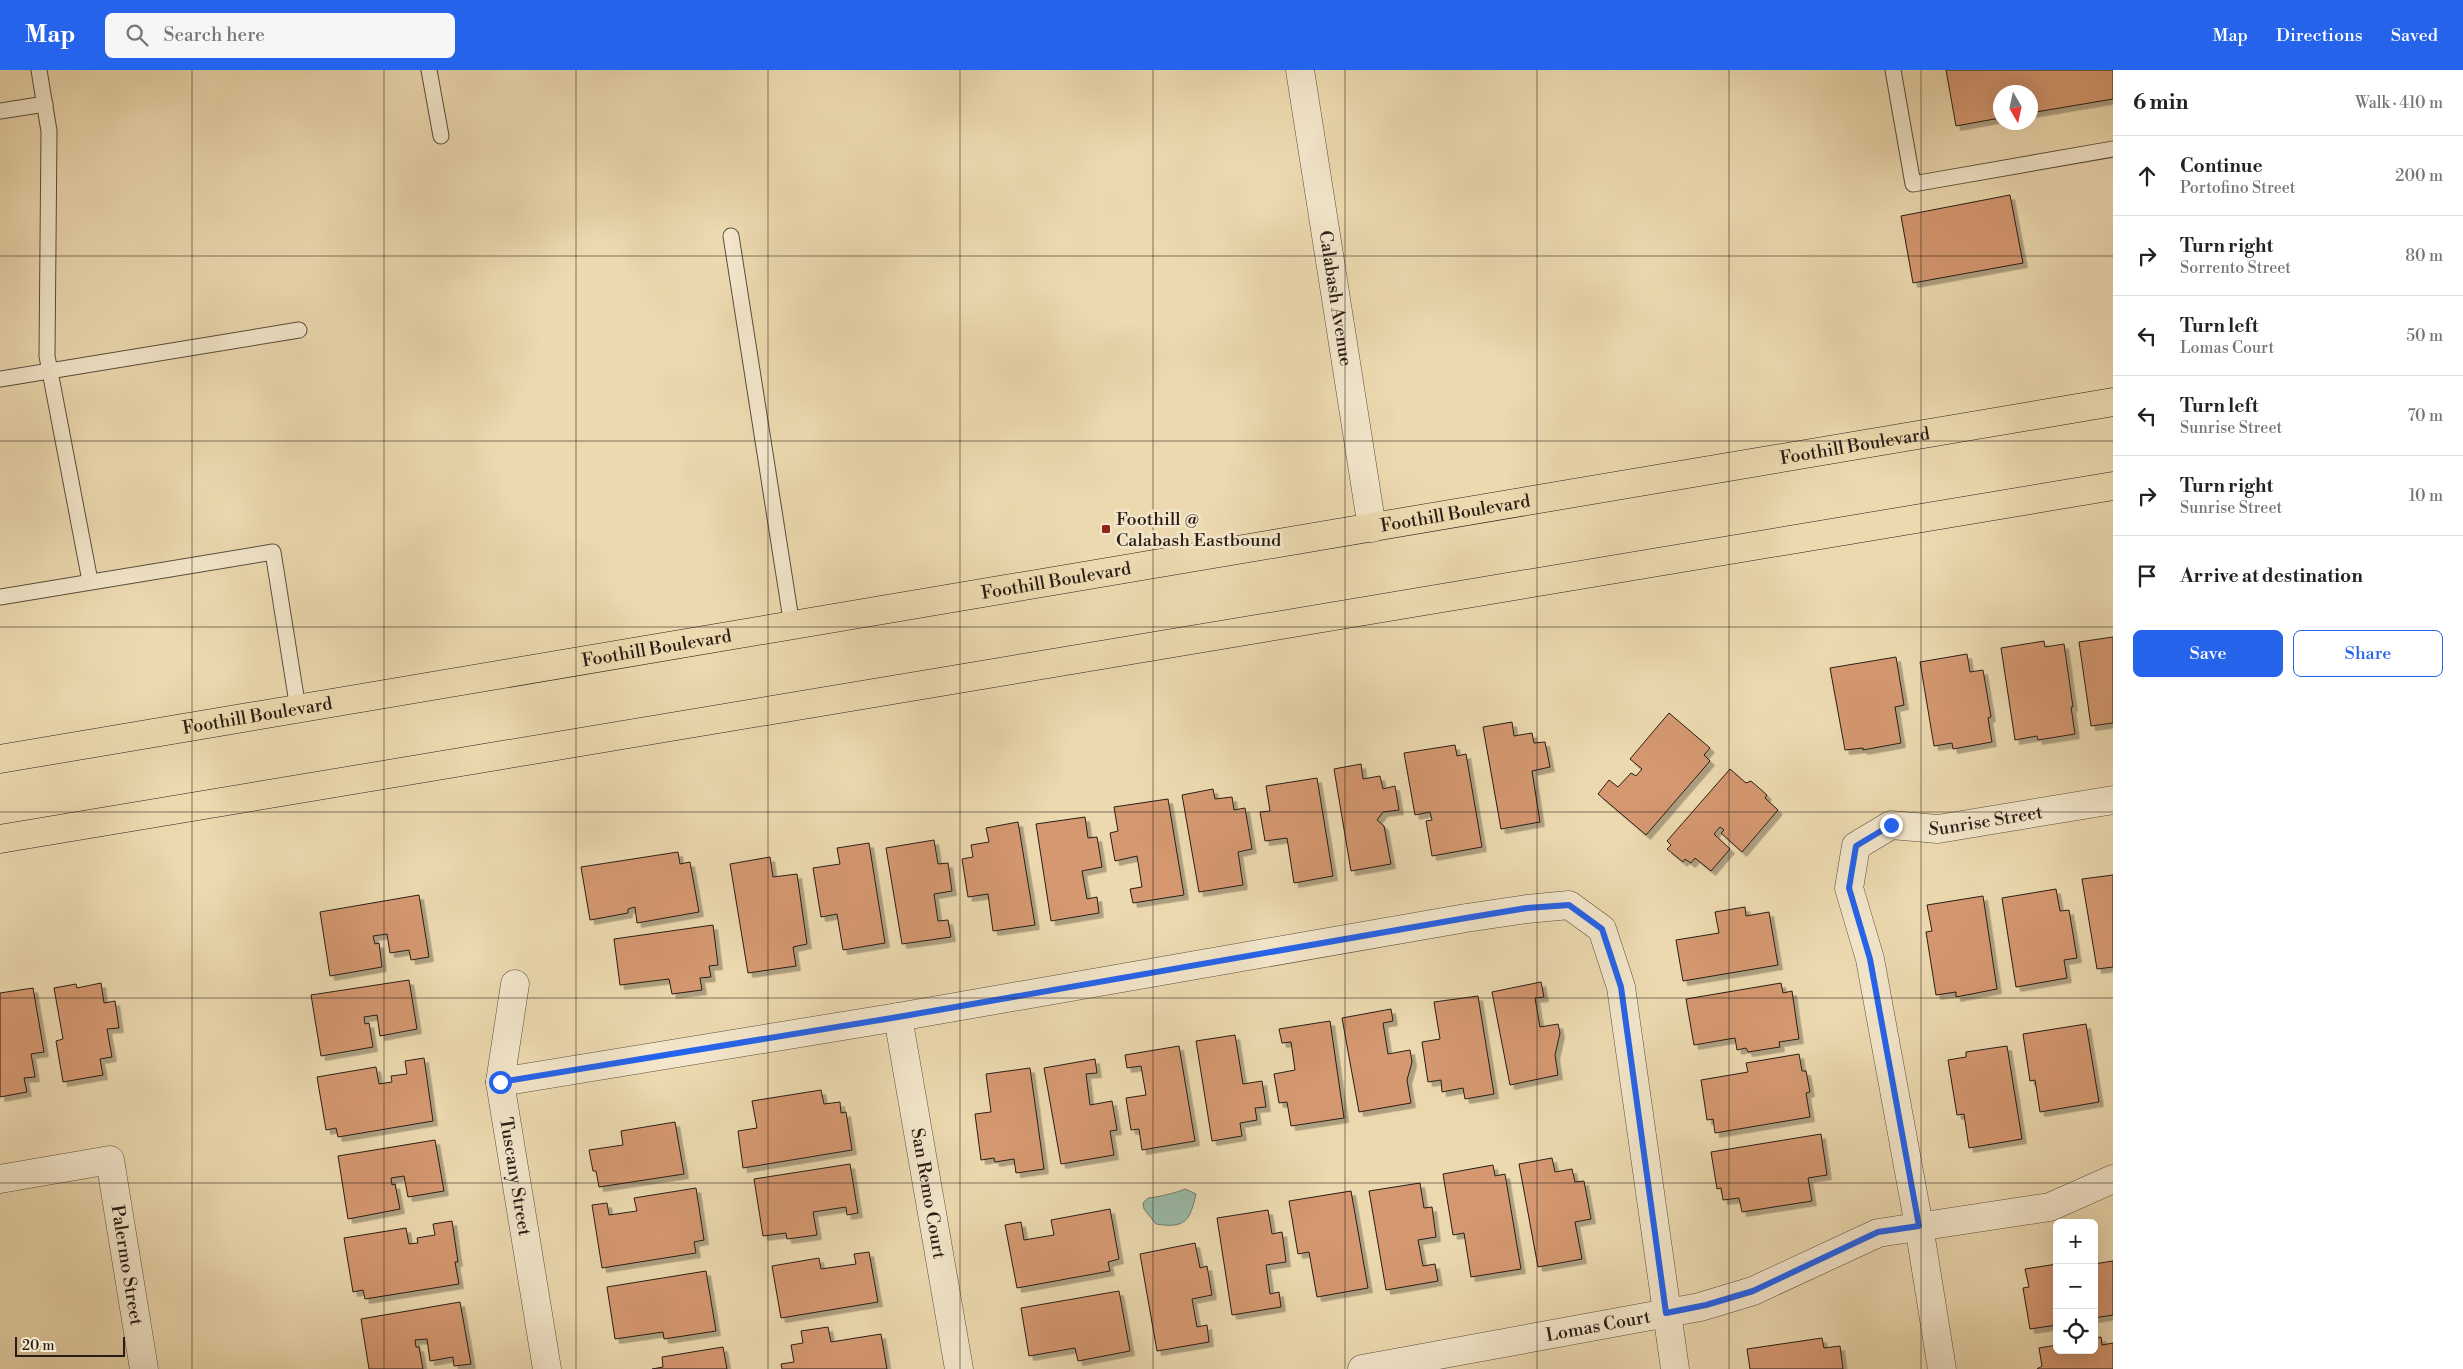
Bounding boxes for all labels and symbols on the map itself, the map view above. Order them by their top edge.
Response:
north arrow [1993,85,2038,130]
street label: Calabash Avenue [1314,229,1358,368]
street label: Foothill Boulevard [1778,422,1932,470]
street label: Foothill Boulevard [1379,489,1533,537]
place label: Foothill @ Calabash Eastbound [1116,508,1282,552]
marker: Foothill @ Calabash Eastbound [1100,523,1112,535]
street label: Foothill Boulevard [979,556,1133,605]
street label: Foothill Boulevard [580,624,734,672]
street label: Foothill Boulevard [181,691,335,739]
street label: Sunrise Street [1928,800,2045,841]
route end [1880,814,1903,837]
route start [489,1071,512,1094]
street label: Tuscany Street [494,1116,537,1238]
street label: San Remo Court [906,1126,951,1261]
street label: Palermo Street [106,1203,148,1327]
street label: Lomas Court [1544,1305,1653,1347]
scale bar [15,1334,125,1357]

